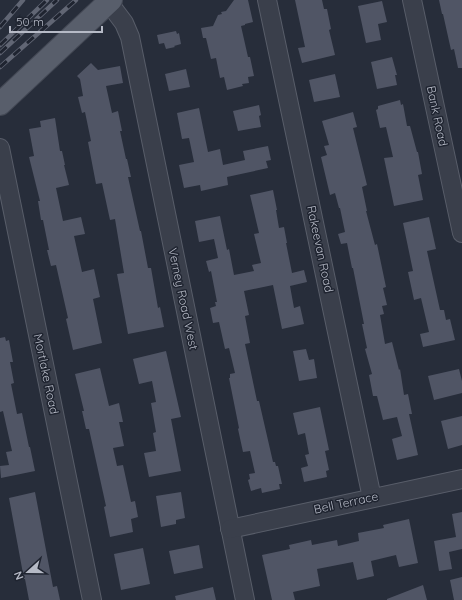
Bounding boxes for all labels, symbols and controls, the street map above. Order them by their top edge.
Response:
scale bar [10,8,102,34]
text: 50 m [16,14,44,29]
street label: Bank Road [424,84,451,148]
street label: Rakeevan Road [304,204,337,294]
street label: Verney Road West [165,247,202,351]
street label: Mortlake Road [31,332,62,416]
street label: Bell Terrace [312,488,380,517]
north arrow [8,552,48,592]
text: N [11,569,27,582]

